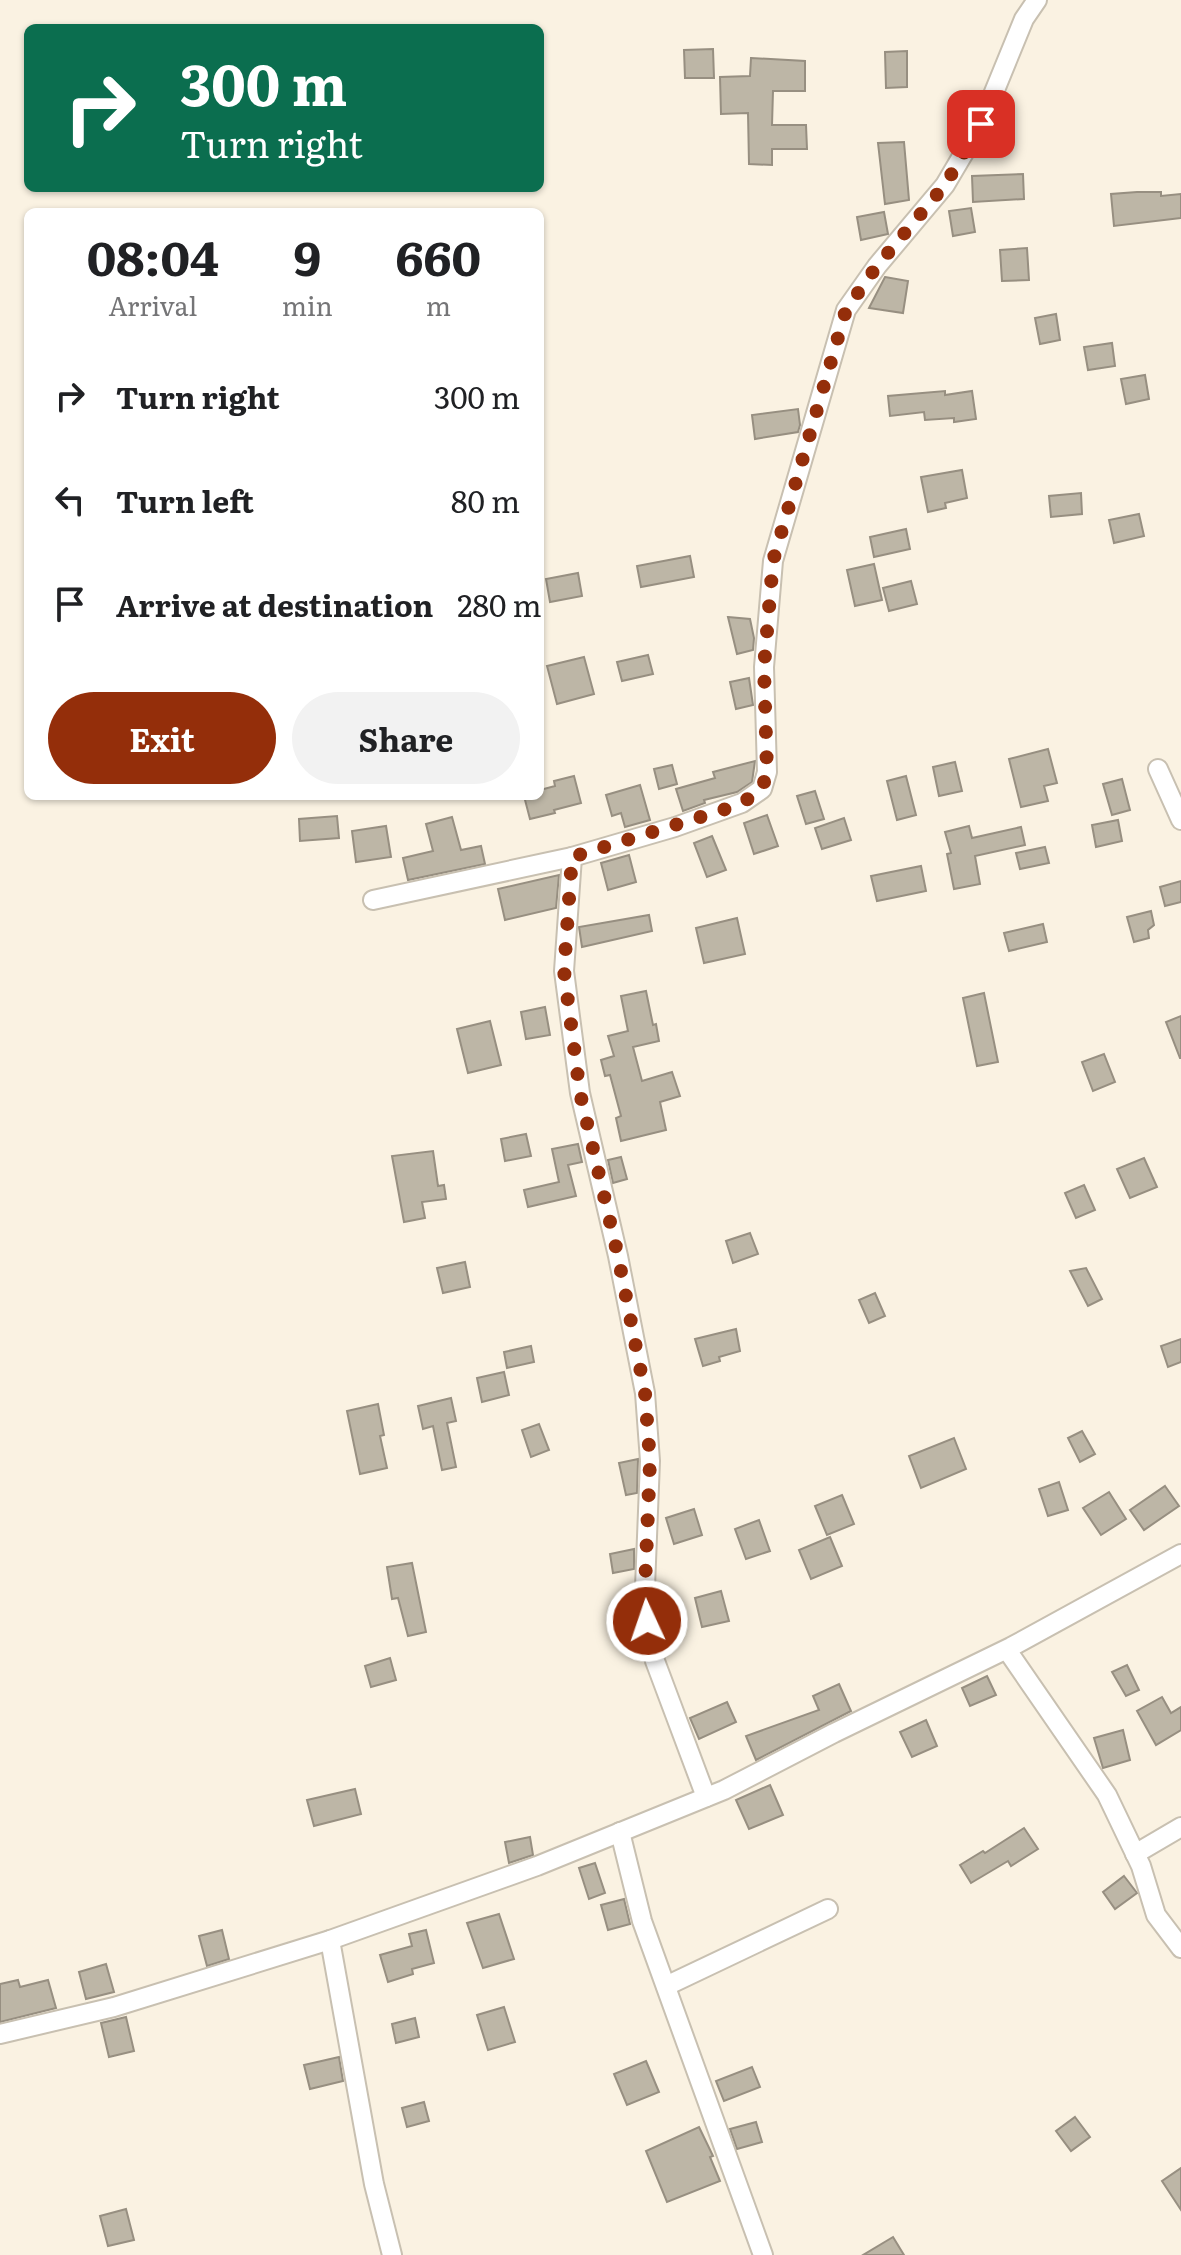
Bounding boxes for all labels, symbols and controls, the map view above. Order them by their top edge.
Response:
text: 300 m [180,40,347,123]
icon: right [48,56,152,160]
pin [947,90,1015,158]
icon: arrive [959,102,1003,146]
text: Turn right [180,116,363,169]
text: 08:04 [87,220,219,291]
text: 9 [293,220,321,291]
text: 660 [396,220,481,291]
text: Arrival [108,285,197,324]
text: min [282,285,333,324]
text: m [426,285,451,324]
icon: right [48,374,92,418]
text: Turn right [116,374,280,418]
text: 300 m [434,374,520,418]
icon: left [48,478,92,522]
text: Turn left [116,478,254,522]
text: 80 m [451,478,520,522]
icon: arrive [48,582,92,626]
text: Arrive at destination [116,582,433,626]
text: 280 m [457,582,541,626]
button: Exit [48,692,276,784]
button: Share [292,692,520,784]
position arrow [605,1579,689,1663]

